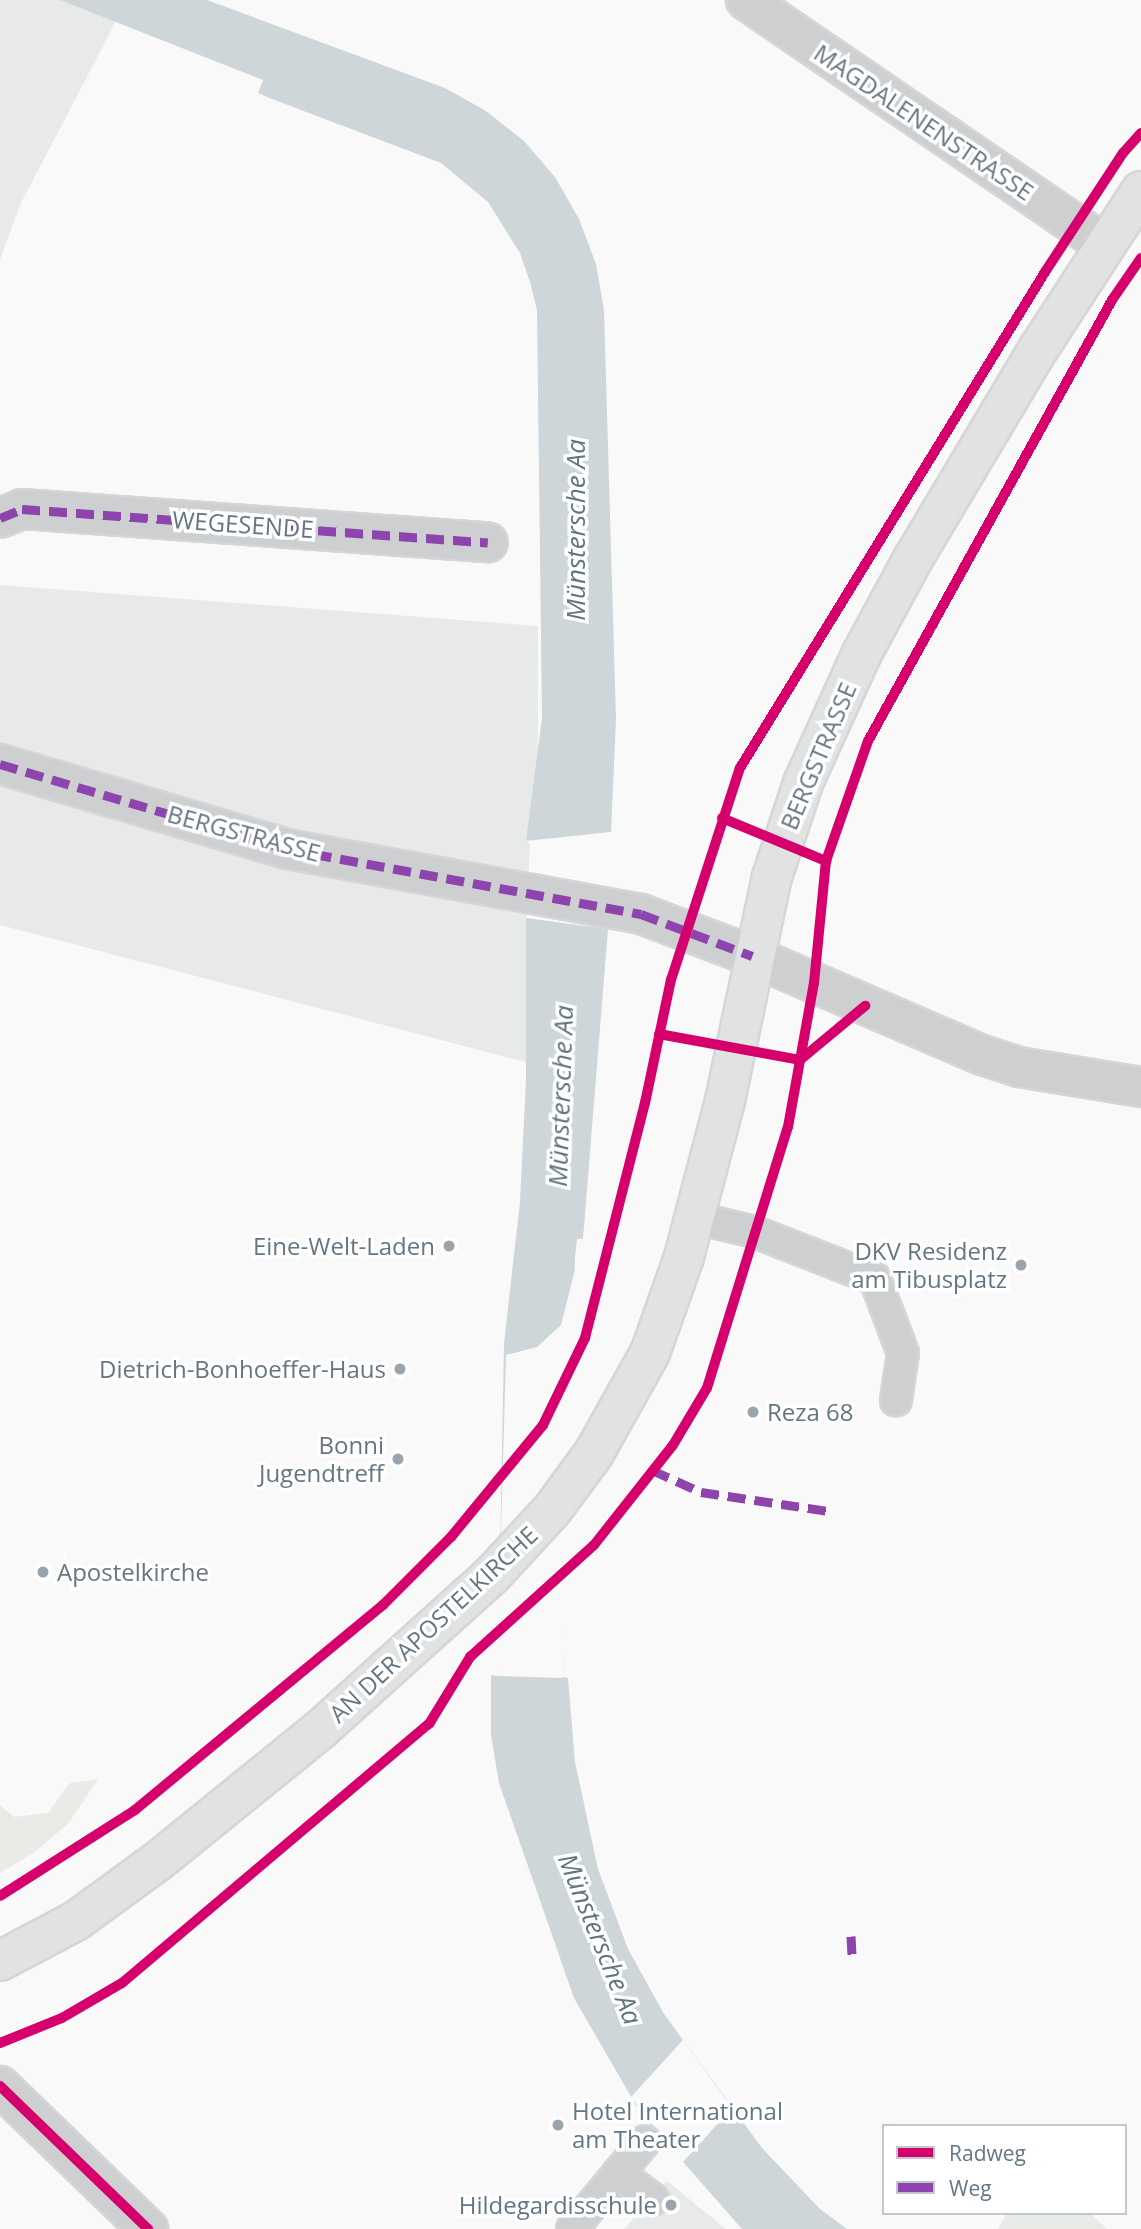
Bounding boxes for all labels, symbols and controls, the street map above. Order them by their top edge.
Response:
street label: MAGDALENENSTRASSE [809,38,1039,206]
water label: Münstersche Aa [560,439,592,621]
street label: WEGESENDE [171,505,315,543]
street label: BERGSTRASSE [774,678,862,834]
street label: BERGSTRASSE [164,799,324,867]
water label: Münstersche Aa [542,1005,580,1187]
place label: Eine-Welt-Laden [253,1232,435,1260]
place label: DKV Residenz am Tibusplatz [851,1237,1007,1293]
marker: Eine-Welt-Laden [441,1238,457,1254]
marker: DKV Residenz am Tibusplatz [1013,1257,1029,1273]
place label: Dietrich-Bonhoeffer-Haus [99,1355,386,1383]
marker: Dietrich-Bonhoeffer-Haus [392,1361,408,1377]
place label: Reza 68 [767,1398,854,1426]
marker: Reza 68 [745,1404,761,1420]
place label: Bonni Jugendtreff [259,1431,384,1487]
marker: Bonni Jugendtreff [390,1451,406,1467]
street label: AN DER APOSTELKIRCHE [323,1520,543,1728]
place label: Apostelkirche [57,1558,209,1586]
marker: Apostelkirche [35,1564,51,1580]
water label: Münstersche Aa [552,1849,648,2029]
place label: Hotel International am Theater [572,2097,783,2153]
marker: Hotel International am Theater [550,2117,566,2133]
legend [882,2124,1127,2215]
text: Radweg [949,2139,1026,2167]
text: Weg [949,2174,992,2202]
place label: Hildegardisschule [459,2191,657,2219]
marker: Hildegardisschule [663,2197,679,2213]

